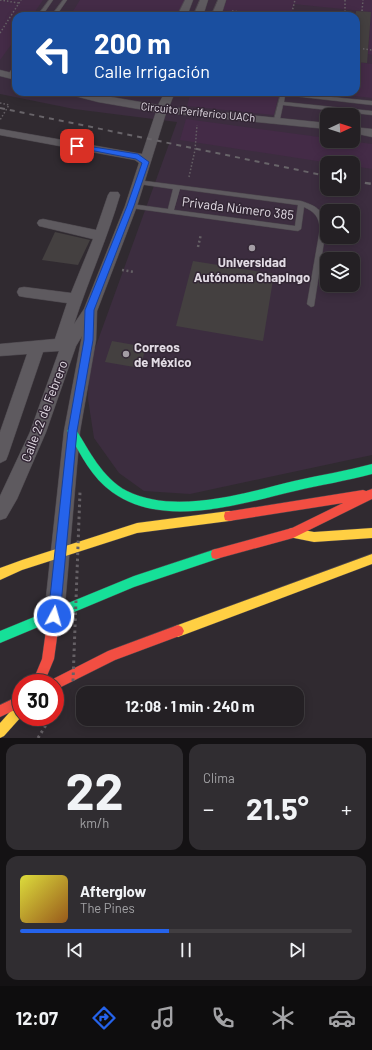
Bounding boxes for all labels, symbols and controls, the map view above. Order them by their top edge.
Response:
text: 200 m [94,26,171,60]
icon: left [28,28,80,80]
text: Calle Irrigación [94,60,210,82]
street label: Circuito Periferico UACh [140,99,256,124]
north arrow [320,108,360,148]
map controls [320,108,360,292]
pin [60,129,94,163]
icon: arrive [66,135,88,157]
button: sound [320,156,360,196]
street label: Privada Número 385 [181,193,295,223]
button: search [320,204,360,244]
marker: Universidad Autónoma Chapingo [247,243,257,253]
button: layers [320,252,360,292]
place label: Universidad Autónoma Chapingo [194,254,310,285]
place label: Correos de México [134,339,192,370]
marker: Correos de México [121,349,131,359]
street label: Calle 22 de Febrero [17,358,71,464]
position arrow [33,595,75,637]
speed limit sign: 30 [12,674,64,726]
text: 12:08 · 1 min · 240 m [125,697,255,715]
text: 22 [65,758,124,820]
text: Clima [203,770,235,786]
text: 21.5° [246,790,309,826]
text: − [203,795,214,821]
text: + [341,795,352,821]
text: km/h [80,815,109,831]
text: Afterglow [80,882,146,900]
text: The Pines [80,900,135,916]
icon: previous [64,939,86,961]
icon: pause [175,939,197,961]
icon: next [286,939,308,961]
icon: directions [90,1004,118,1032]
icon: music [149,1004,177,1032]
icon: phone [209,1004,237,1032]
icon: climate [269,1004,297,1032]
icon: car [328,1004,356,1032]
text: 12:07 [16,1007,58,1029]

